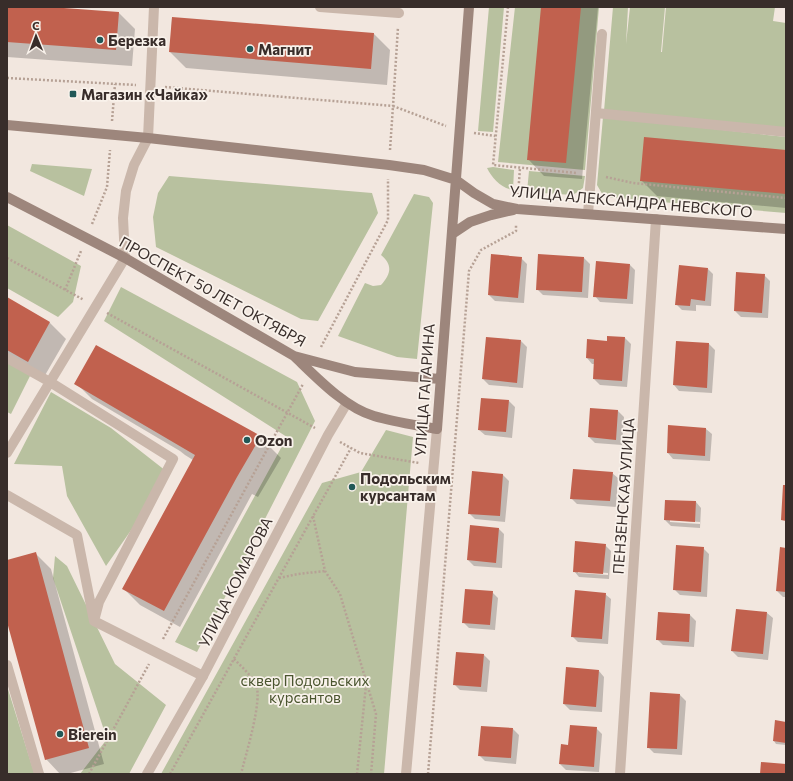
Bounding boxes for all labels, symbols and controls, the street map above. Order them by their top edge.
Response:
north arrow [16,16,56,56]
text: С [32,19,40,32]
place label: Березка [108,31,166,49]
marker: Березка [95,35,105,45]
place label: Магнит [258,40,311,58]
marker: Магнит [245,44,255,54]
place label: Магазин «Чайка» [81,85,208,103]
marker: Магазин «Чайка» [68,89,78,99]
street label: УЛИЦА АЛЕКСАНДРА НЕВСКОГО [509,181,753,221]
street label: ПРОСПЕКТ 50 ЛЕТ ОКТЯБРЯ [117,232,309,350]
street label: УЛИЦА ГАГАРИНА [410,323,438,457]
street label: ПЕНЗЕНСКАЯ УЛИЦА [609,417,637,575]
place label: Ozon [255,431,293,449]
marker: Ozon [242,435,252,445]
place label: Подольским курсантам [360,469,451,504]
marker: Подольским курсантам [347,482,357,492]
street label: УЛИЦА КОМАРОВА [194,514,276,650]
park label: сквер Подольских курсантов [240,671,370,706]
place label: Bierein [68,725,117,743]
marker: Bierein [55,729,65,739]

